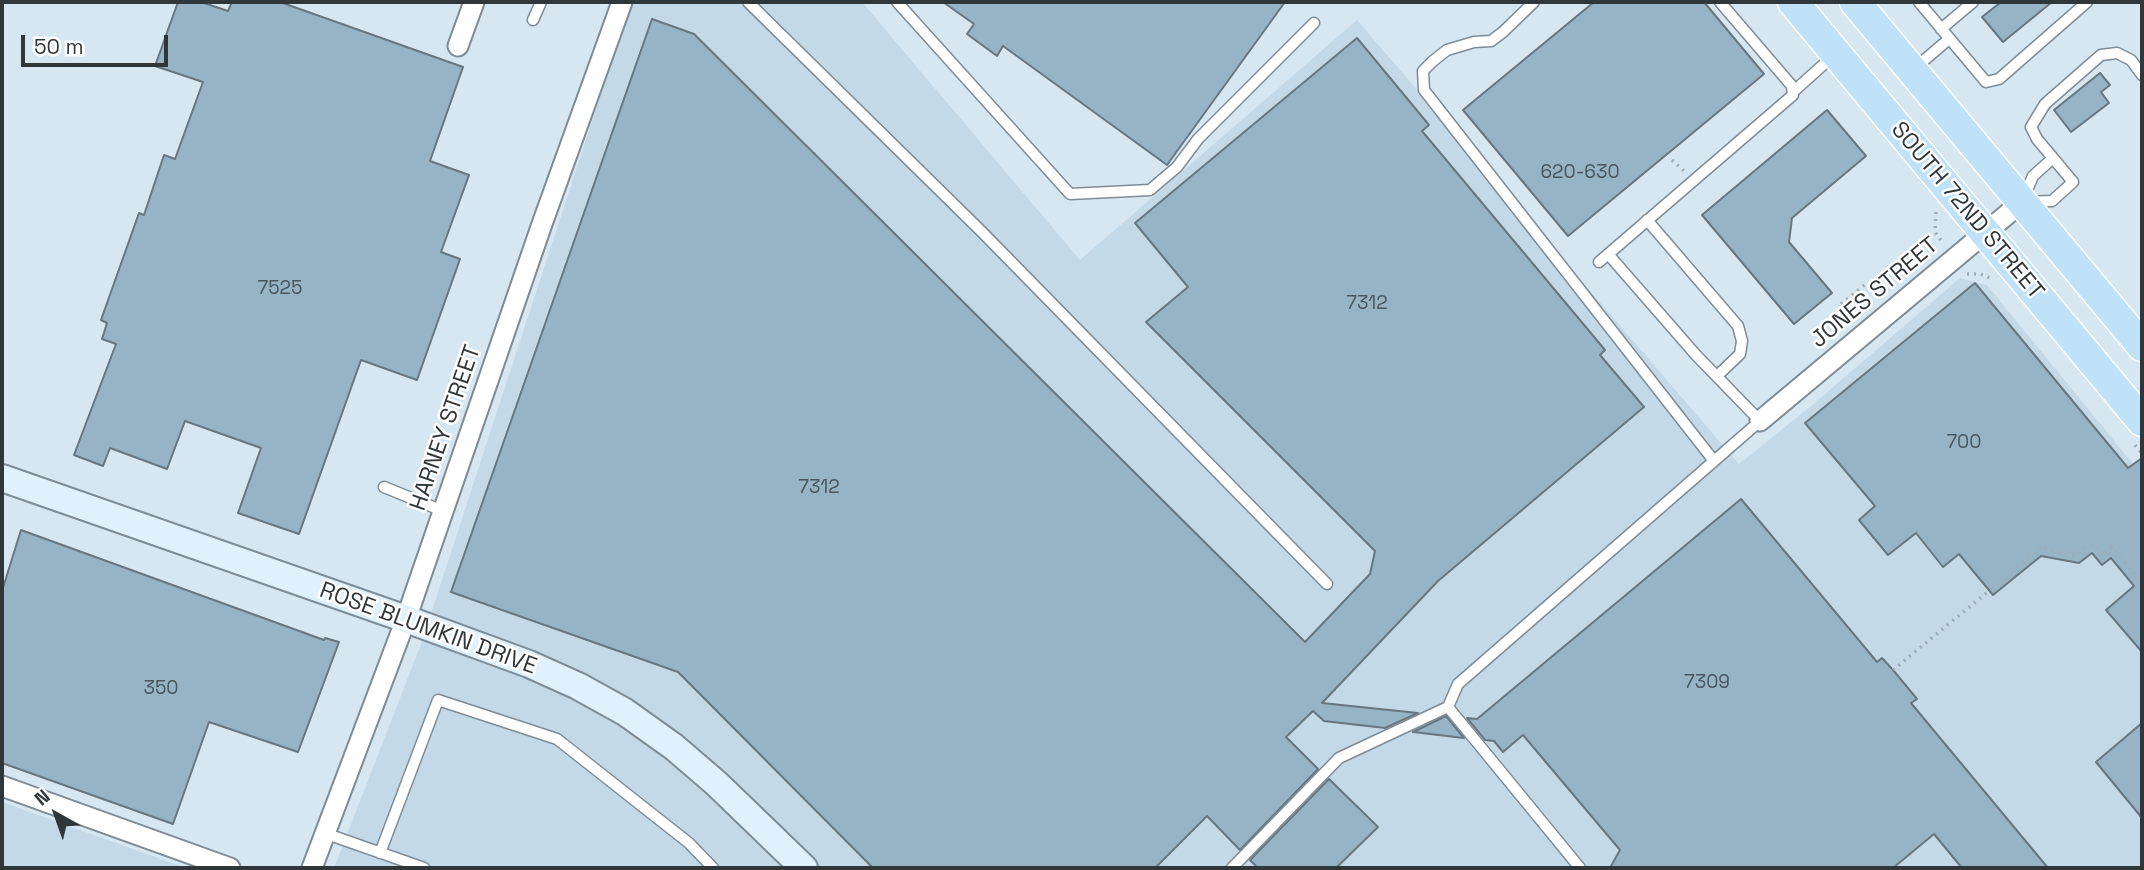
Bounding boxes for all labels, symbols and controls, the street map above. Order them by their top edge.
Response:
scale bar [24,21,172,65]
text: 50 m [34,33,84,60]
street label: SOUTH 72ND STREET [1885,117,2049,305]
house number: 620-630 [1540,162,1620,184]
street label: JONES STREET [1806,232,1944,354]
house number: 7525 [258,278,302,300]
house number: 7312 [1346,293,1388,315]
street label: HARNEY STREET [405,342,487,514]
house number: 700 [1947,432,1981,454]
house number: 7312 [798,477,840,499]
street label: ROSE BLUMKIN DRIVE [316,577,540,681]
house number: 7309 [1684,672,1730,694]
house number: 350 [143,678,179,700]
north arrow [21,779,91,849]
text: N [29,784,55,811]

